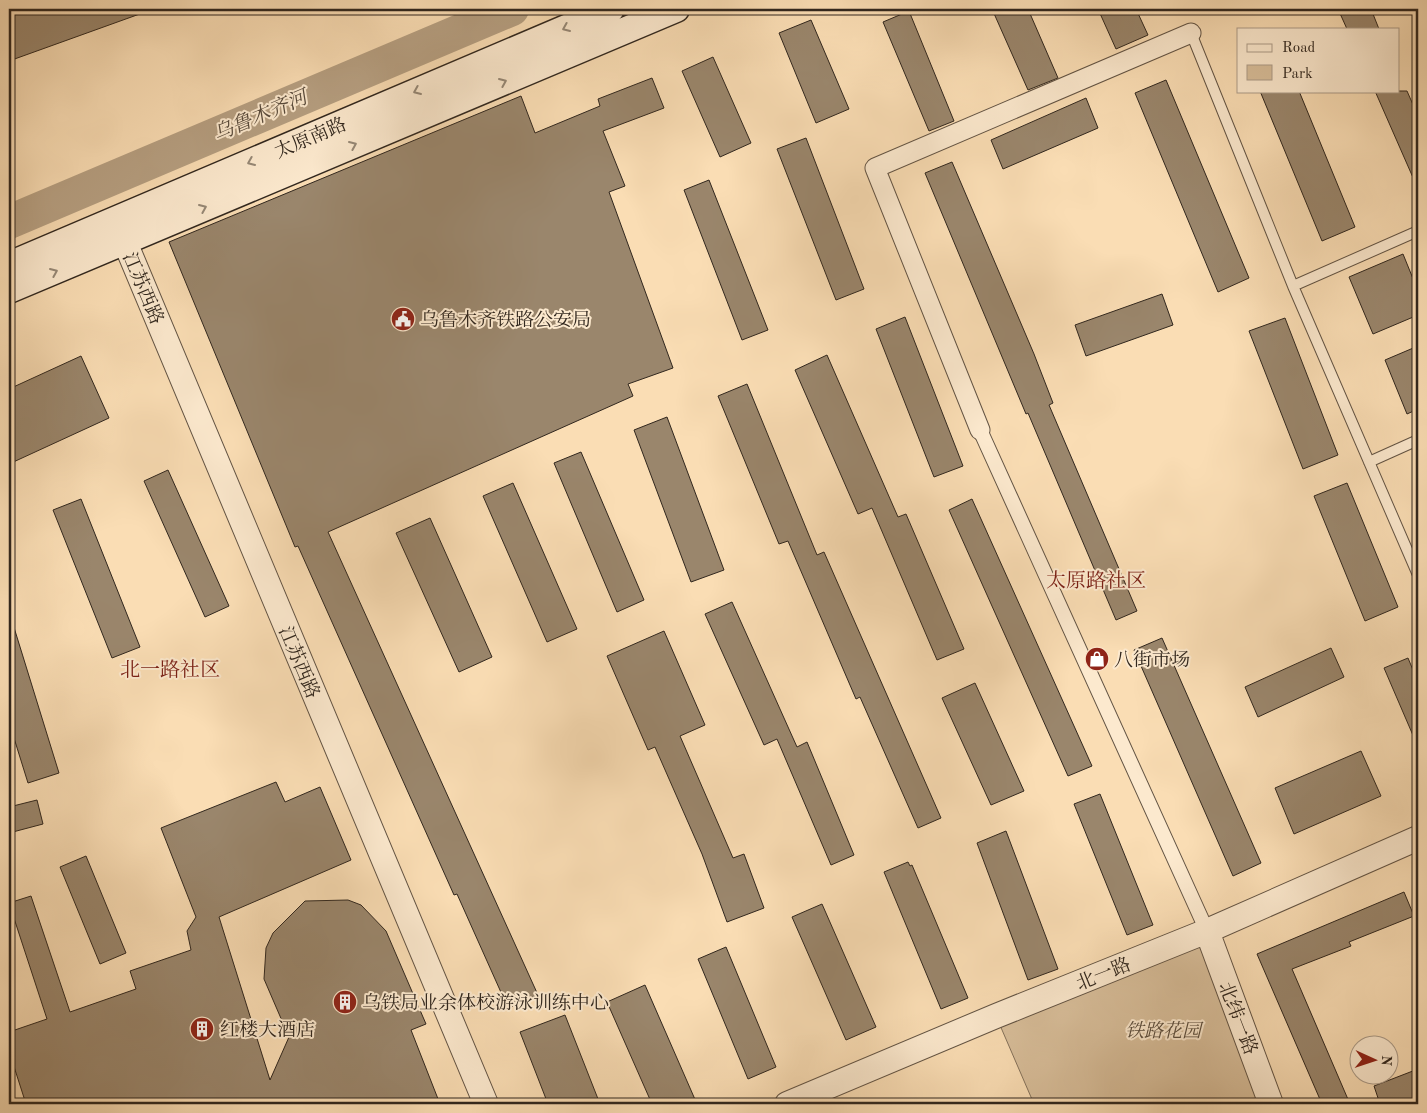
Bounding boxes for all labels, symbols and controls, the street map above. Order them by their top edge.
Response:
one-way arrow [562,21,571,32]
legend [1237,28,1400,92]
text: Road [1282,41,1316,56]
text: Park [1282,67,1313,82]
one-way arrow [498,77,507,88]
water label: 乌鲁木齐河 [210,85,313,146]
one-way arrow [413,85,422,96]
street label: 太原南路 [271,113,350,163]
one-way arrow [348,141,357,152]
one-way arrow [247,155,256,166]
one-way arrow [198,204,207,215]
street label: 江苏西路 [118,249,168,328]
one-way arrow [49,267,58,278]
public building icon: 乌鲁木齐铁路公安局 [390,306,416,332]
place label: 乌鲁木齐铁路公安局 [420,309,591,331]
district label: 太原路社区 [1046,570,1146,592]
street label: 江苏西路 [274,623,324,702]
shop icon: 八街市场 [1084,646,1110,672]
place label: 八街市场 [1114,650,1190,671]
district label: 北一路社区 [120,659,220,681]
street label: 北一路 [1073,954,1134,995]
street label: 北纬一路 [1214,979,1261,1058]
building icon: 乌铁局业余体校游泳训练中心 [332,989,358,1015]
place label: 乌铁局业余体校游泳训练中心 [362,992,609,1014]
building icon: 红楼大酒店 [189,1016,215,1042]
place label: 红楼大酒店 [220,1019,315,1041]
park label: 铁路花园 [1125,1020,1204,1042]
north arrow [1350,1036,1400,1086]
text: N [1379,1055,1393,1067]

